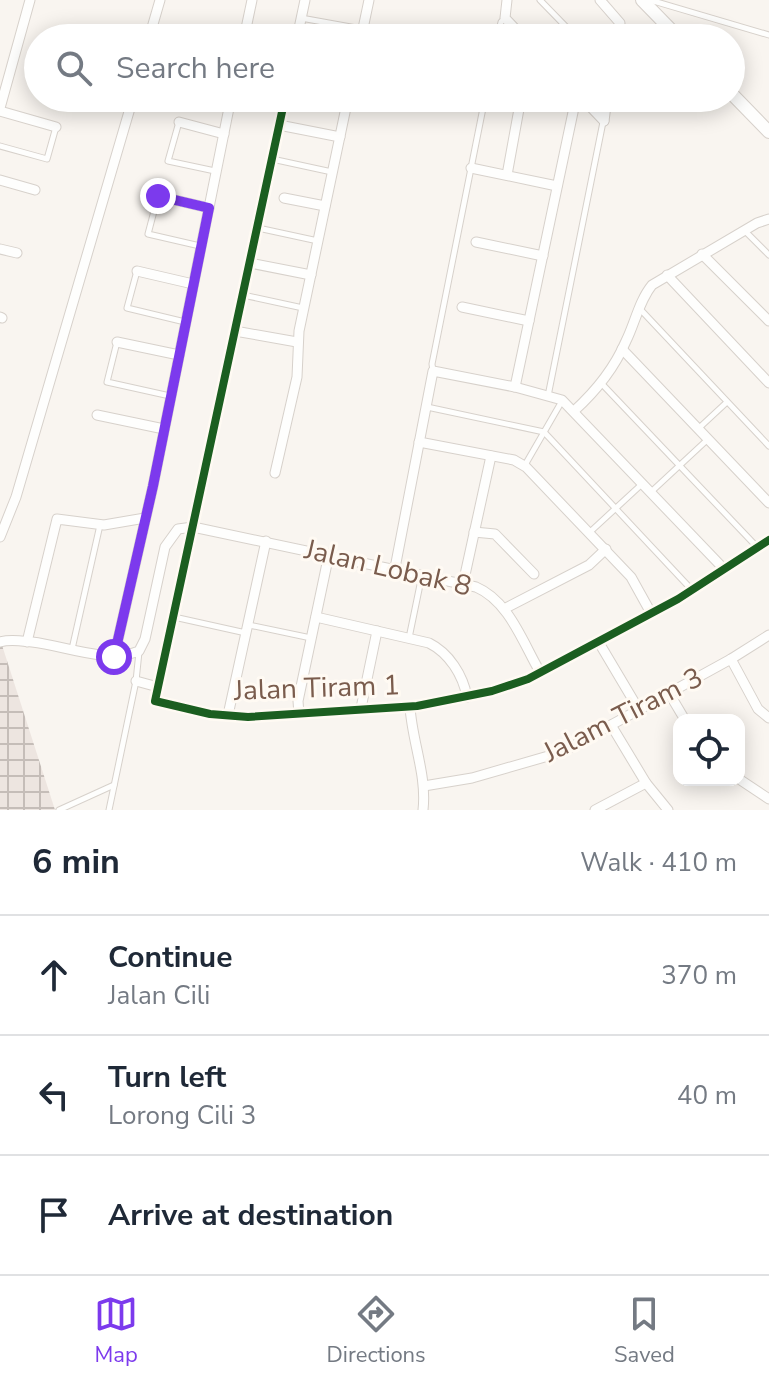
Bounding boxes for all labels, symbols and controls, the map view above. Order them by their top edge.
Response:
search box [24,24,745,112]
icon: search [52,46,96,90]
text: Search here [116,48,275,89]
route end [140,178,176,214]
street label: Jalan Lobak 8 [300,530,475,606]
route start [96,639,132,675]
street label: Jalam Tiram 3 [536,659,709,772]
street label: Jalan Tiram 1 [232,666,401,710]
map controls [673,714,745,786]
button: locate [673,714,745,786]
text: 6 min [32,839,120,885]
text: Walk · 410 m [580,845,737,880]
text: Continue [108,937,233,978]
icon: ahead [32,953,76,997]
text: 370 m [661,958,737,993]
text: Jalan Cili [108,978,210,1013]
text: Turn left [108,1057,226,1098]
icon: left [32,1073,76,1117]
text: 40 m [677,1078,737,1113]
text: Lorong Cili 3 [108,1098,256,1133]
icon: arrive [32,1193,76,1237]
text: Arrive at destination [108,1195,393,1236]
tab: Map [94,1292,138,1370]
tab: Directions [327,1292,426,1370]
tab: Saved [614,1292,675,1370]

